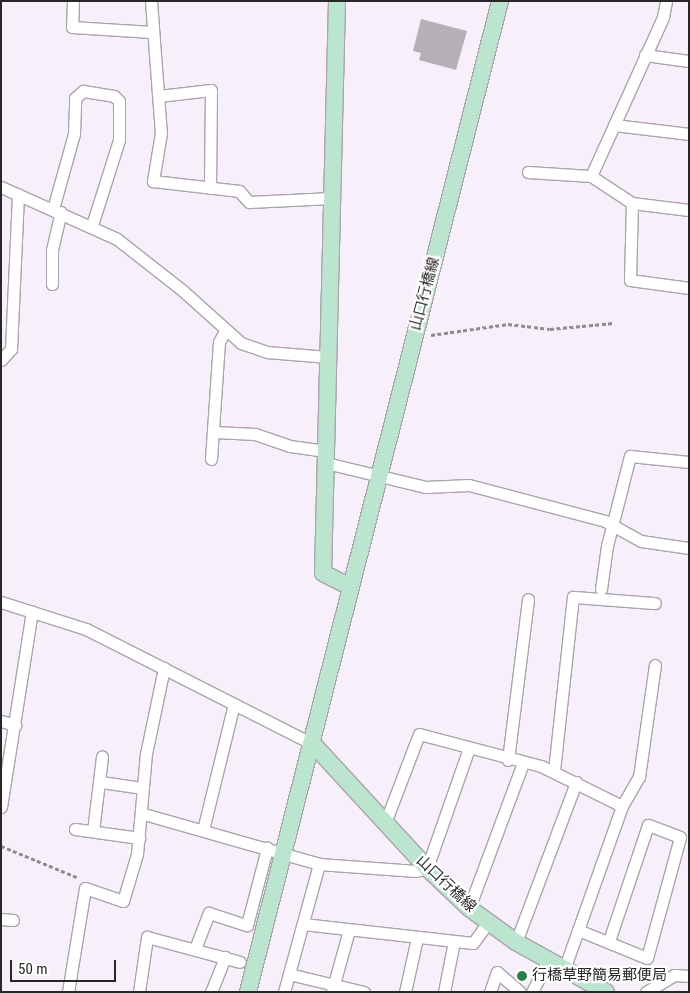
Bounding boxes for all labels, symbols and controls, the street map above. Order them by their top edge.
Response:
street label: 山口行橋線 [407,255,443,333]
street label: 山口行橋線 [412,852,480,916]
scale bar [12,950,119,982]
text: 50 m [18,960,48,978]
place label: 行橋草野簡易郵便局 [532,967,667,985]
marker: 行橋草野簡易郵便局 [516,970,528,982]

